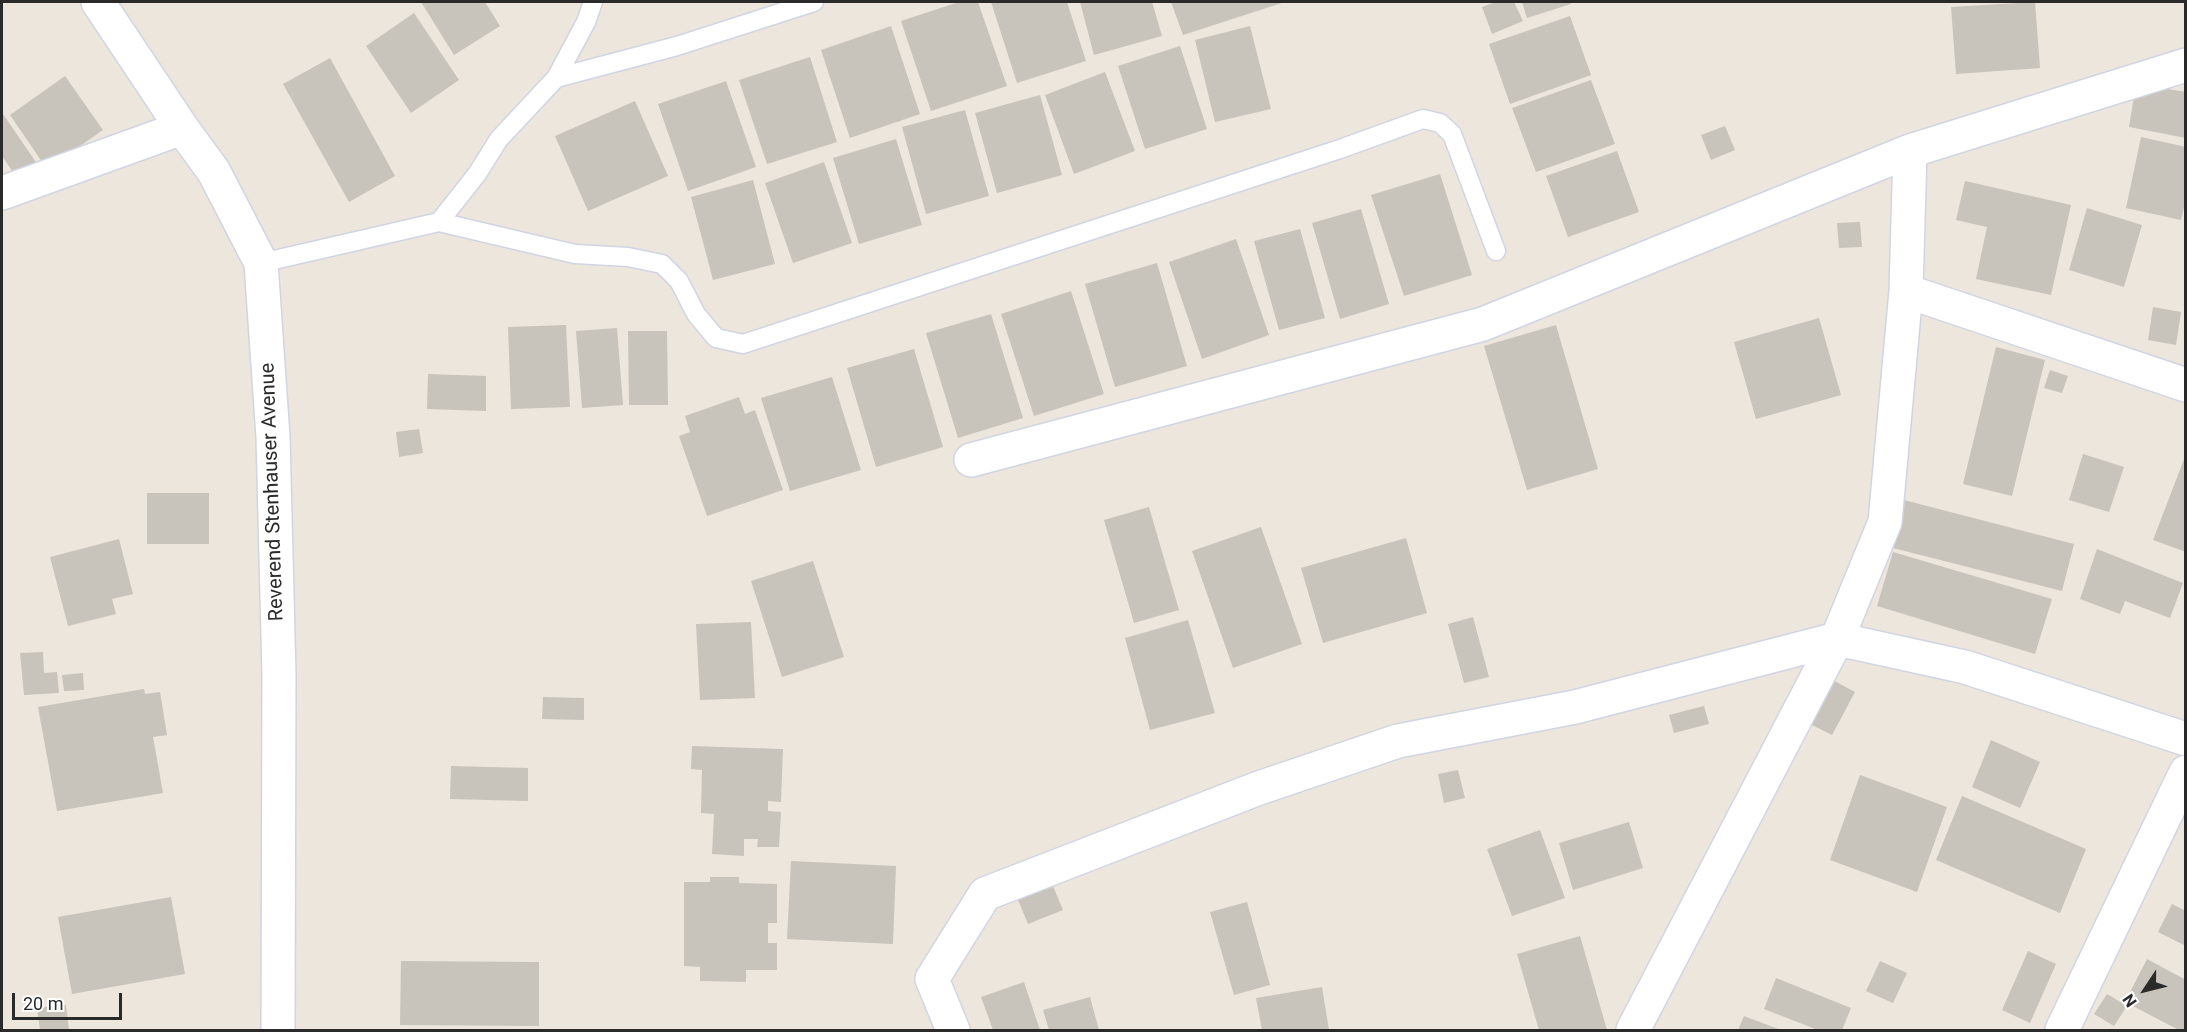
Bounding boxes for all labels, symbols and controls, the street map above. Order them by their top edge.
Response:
street label: Reverend Stenhauser Avenue [256,362,290,622]
north arrow [2115,960,2175,1020]
scale bar [15,981,124,1019]
text: N [2119,991,2141,1011]
text: 20 m [23,993,63,1014]

